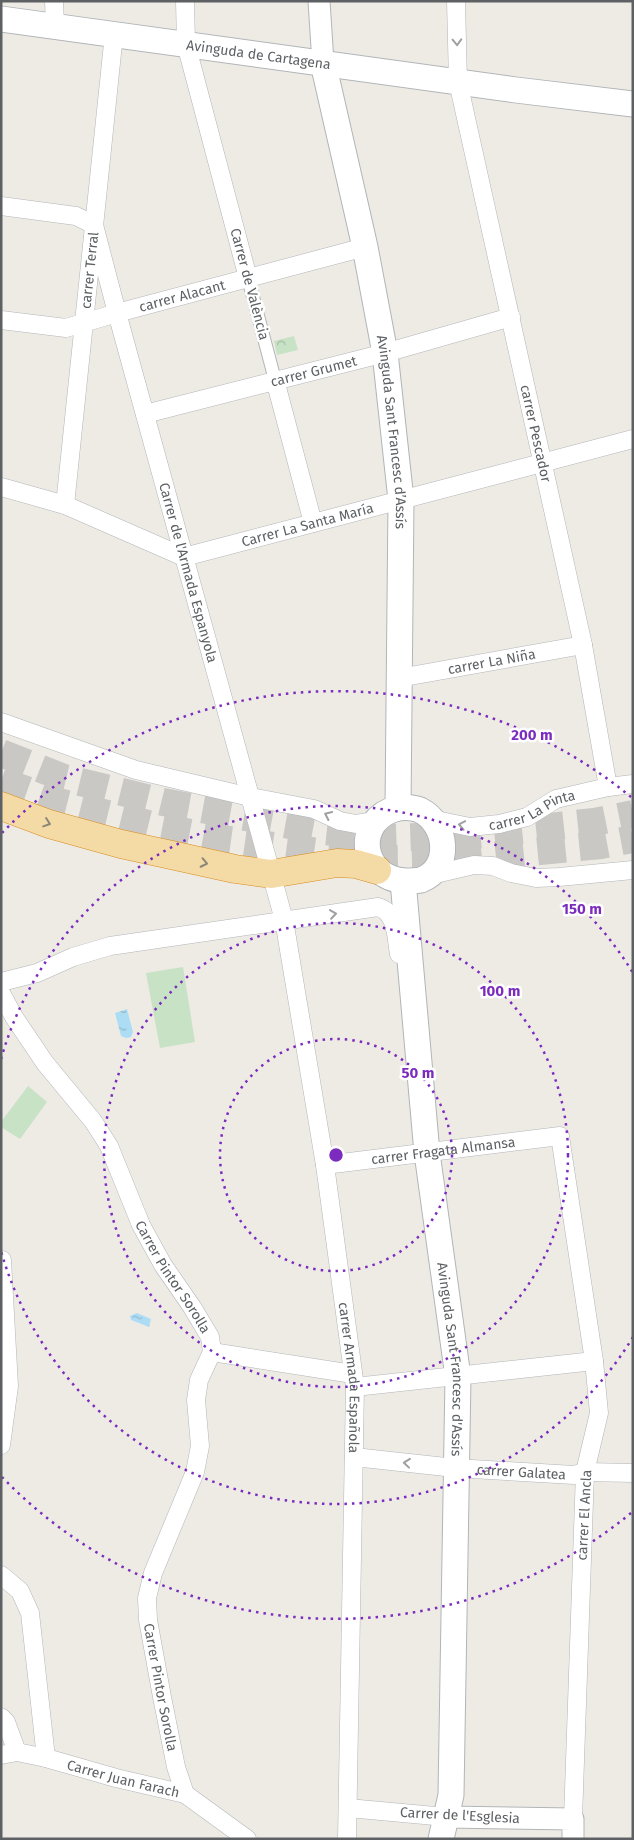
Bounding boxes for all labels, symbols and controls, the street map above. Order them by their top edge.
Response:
street label: Avinguda de Cartagena [185,37,332,73]
one-way arrow [452,38,462,46]
street label: Carrer de València [226,226,273,342]
street label: carrer Terral [77,231,102,310]
street label: carrer Alacant [137,276,228,316]
street label: Avinguda Sant Francesc d’Assís [373,334,409,530]
street label: carrer Grumet [269,352,360,391]
street label: carrer Pescador [516,383,555,484]
street label: Carrer de l'Armada Espanyola [155,481,221,665]
street label: Carrer La Santa María [240,500,376,551]
street label: carrer La Niña [446,646,537,678]
text: 200 m [511,726,553,744]
street label: carrer La Pinta [488,787,577,834]
one-way arrow [324,811,333,822]
one-way arrow [42,817,51,827]
one-way arrow [457,820,466,831]
one-way arrow [200,857,209,868]
text: 150 m [562,900,602,918]
one-way arrow [328,909,337,919]
text: 100 m [480,982,520,1000]
text: 50 m [401,1064,435,1082]
street label: carrer Fragata Almansa [370,1134,516,1168]
centre of rings [327,1146,345,1164]
street label: Carrer Pintor Sorolla [131,1218,214,1337]
street label: Avinguda Sant Francesc d'Assís [433,1261,466,1457]
street label: carrer Armada Española [335,1301,363,1453]
one-way arrow [403,1458,411,1469]
street label: carrer Galatea [476,1461,566,1484]
street label: carrer El Ancla [574,1469,595,1561]
street label: Carrer Pintor Sorolla [140,1622,181,1753]
street label: Carrer Juan Farach [65,1756,181,1801]
street label: Carrer de l'Esglesia [400,1804,520,1827]

